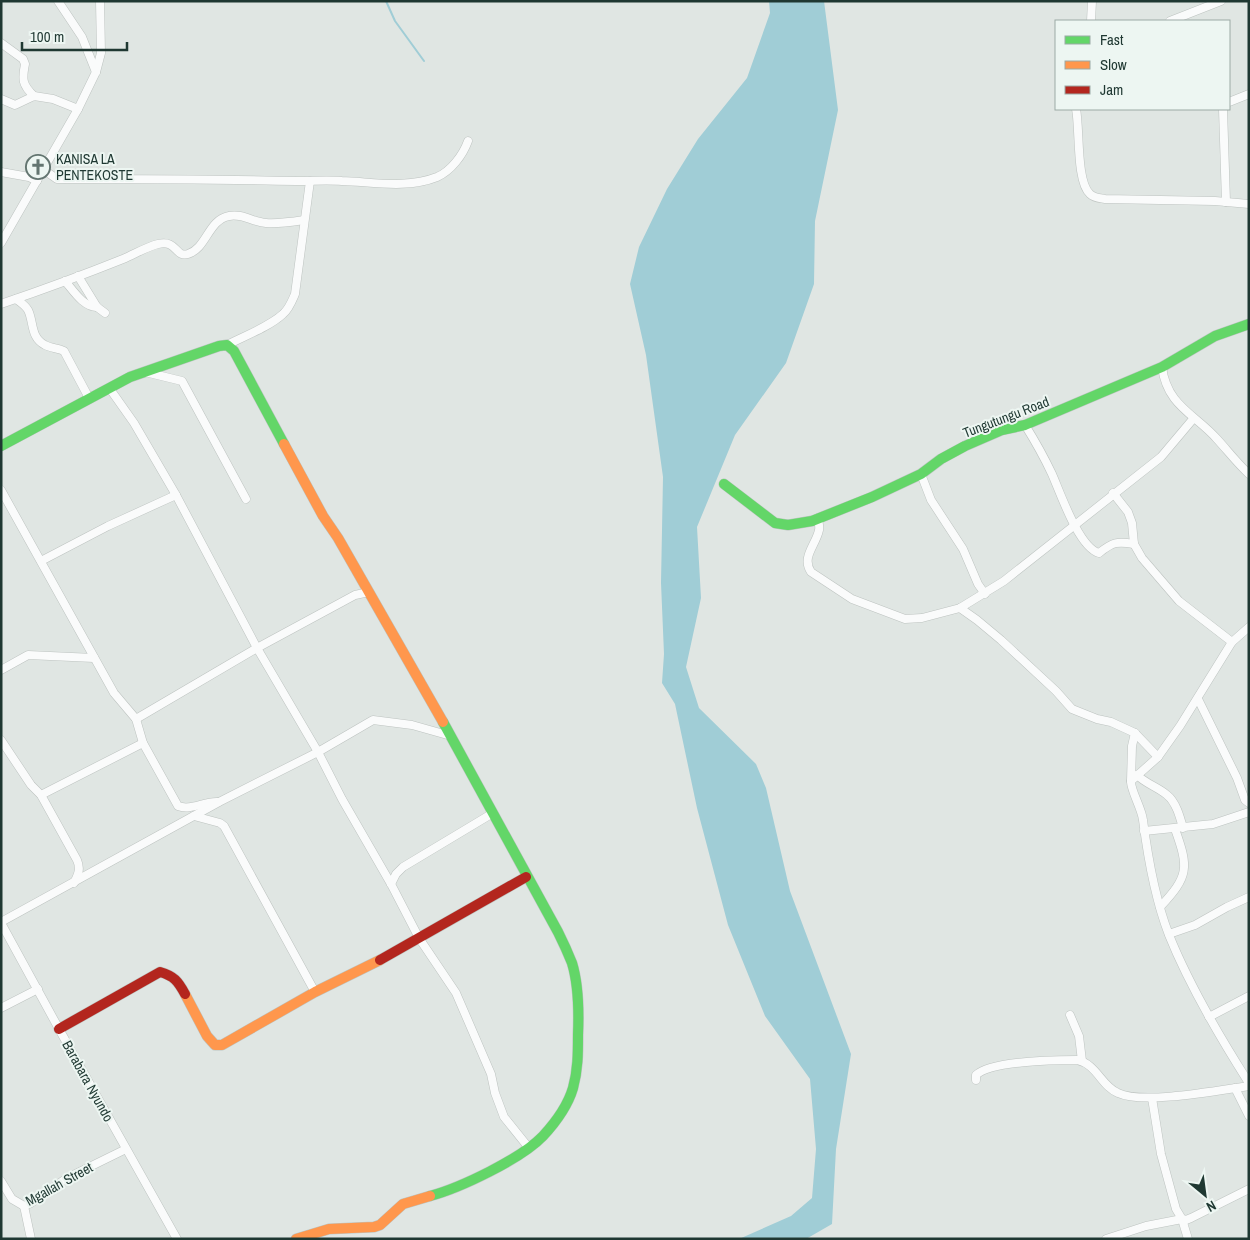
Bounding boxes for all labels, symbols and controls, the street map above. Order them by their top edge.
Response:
scale bar [22,20,128,52]
legend [1055,20,1230,110]
text: 100 m [30,26,64,47]
text: Fast [1100,29,1124,50]
text: Slow [1100,54,1127,75]
text: Jam [1100,79,1123,100]
place label: KANISA LA PENTEKOSTE [56,150,133,184]
church icon: KANISA LA PENTEKOSTE [25,154,51,180]
street label: Tungutungu Road [960,392,1052,442]
street label: Barabara Nyundo [58,1037,118,1125]
street label: Mgallah Street [22,1158,96,1210]
north arrow [1180,1170,1230,1220]
text: N [1203,1196,1219,1216]

